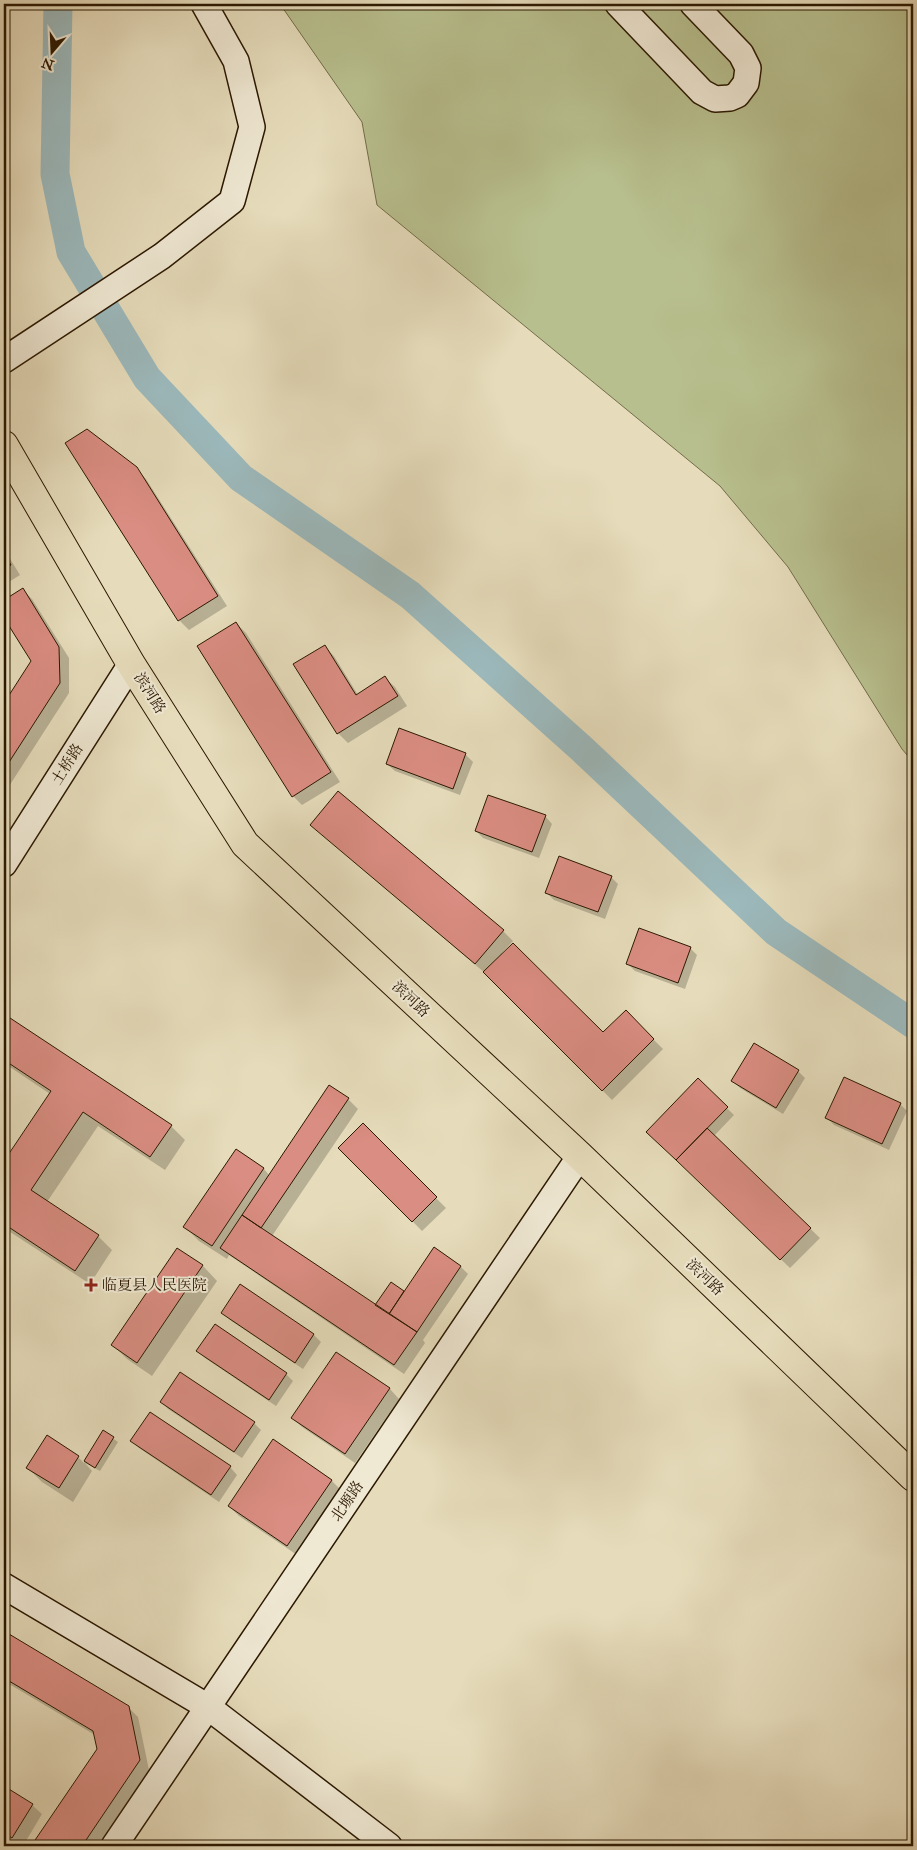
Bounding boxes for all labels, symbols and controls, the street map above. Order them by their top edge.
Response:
north arrow [28,28,78,78]
text: N [39,54,56,74]
street label: 滨河路 [130,669,170,717]
street label: 土桥路 [47,740,87,788]
street label: 滨河路 [388,977,434,1021]
street label: 滨河路 [683,1255,727,1299]
place label: 临夏县人民医院 [102,1276,207,1294]
marker: 临夏县人民医院 [84,1278,98,1292]
street label: 北塬路 [327,1477,367,1525]

